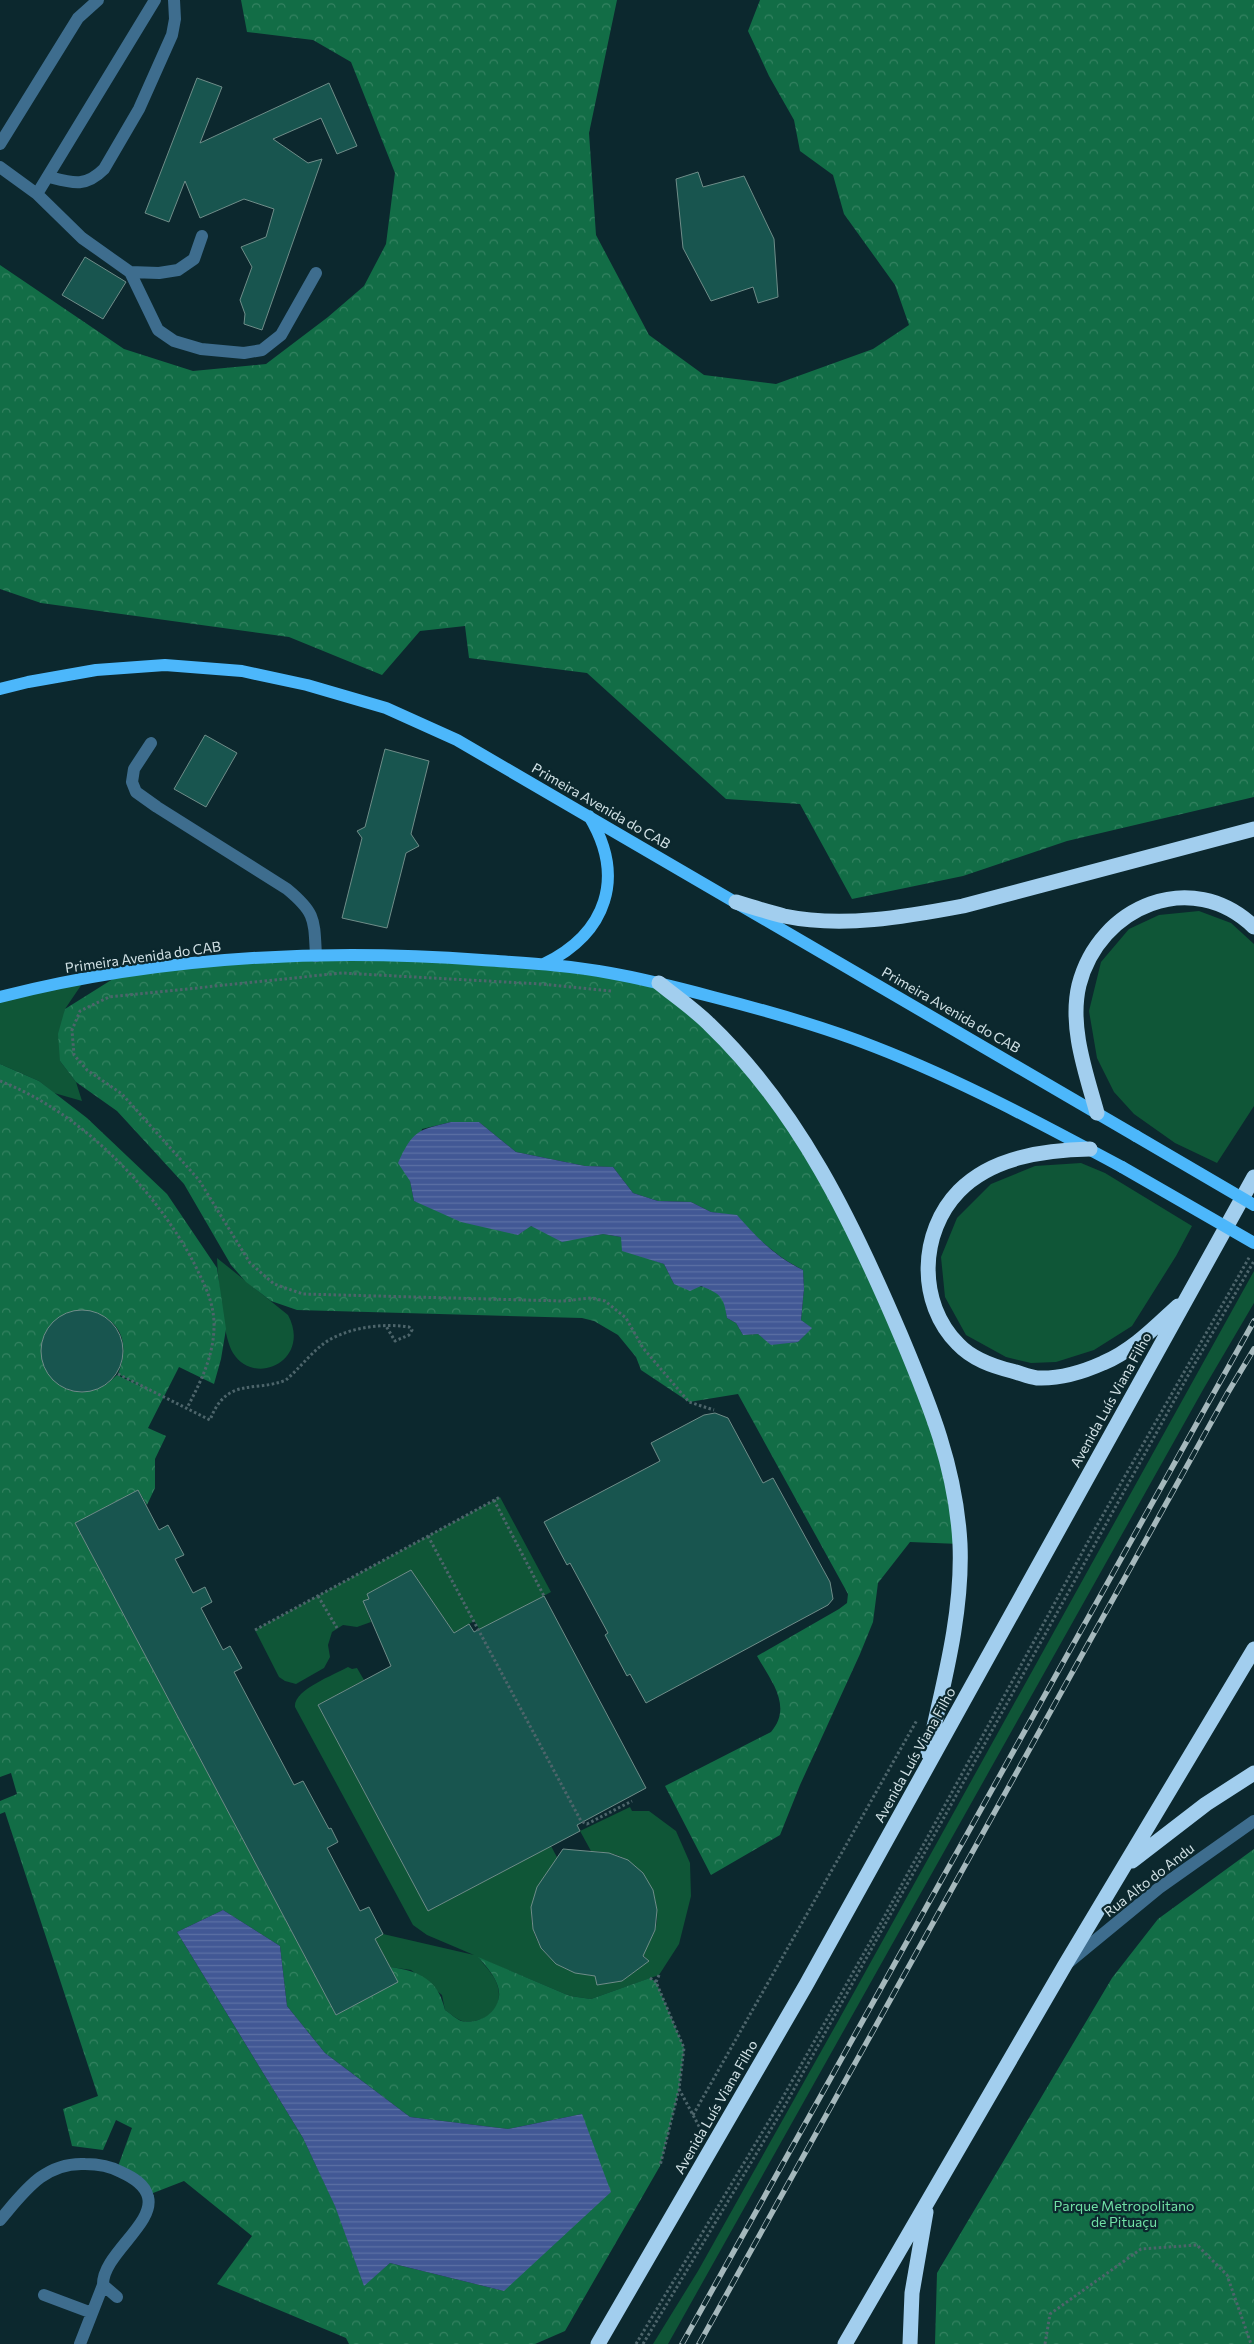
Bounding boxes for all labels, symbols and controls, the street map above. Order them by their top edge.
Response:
street label: Primeira Avenida do CAB [529,759,674,852]
street label: Primeira Avenida do CAB [64,937,222,976]
street label: Primeira Avenida do CAB [879,963,1024,1056]
street label: Avenida Luís Viana Filho [1066,1329,1155,1470]
street label: Avenida Luís Viana Filho [870,1684,959,1825]
street label: Rua Alto do Andu [1100,1839,1197,1920]
street label: Avenida Luís Viana Filho [670,2037,761,2177]
park label: Parque Metropolitano de Pituaçu [1054,2197,1194,2230]

